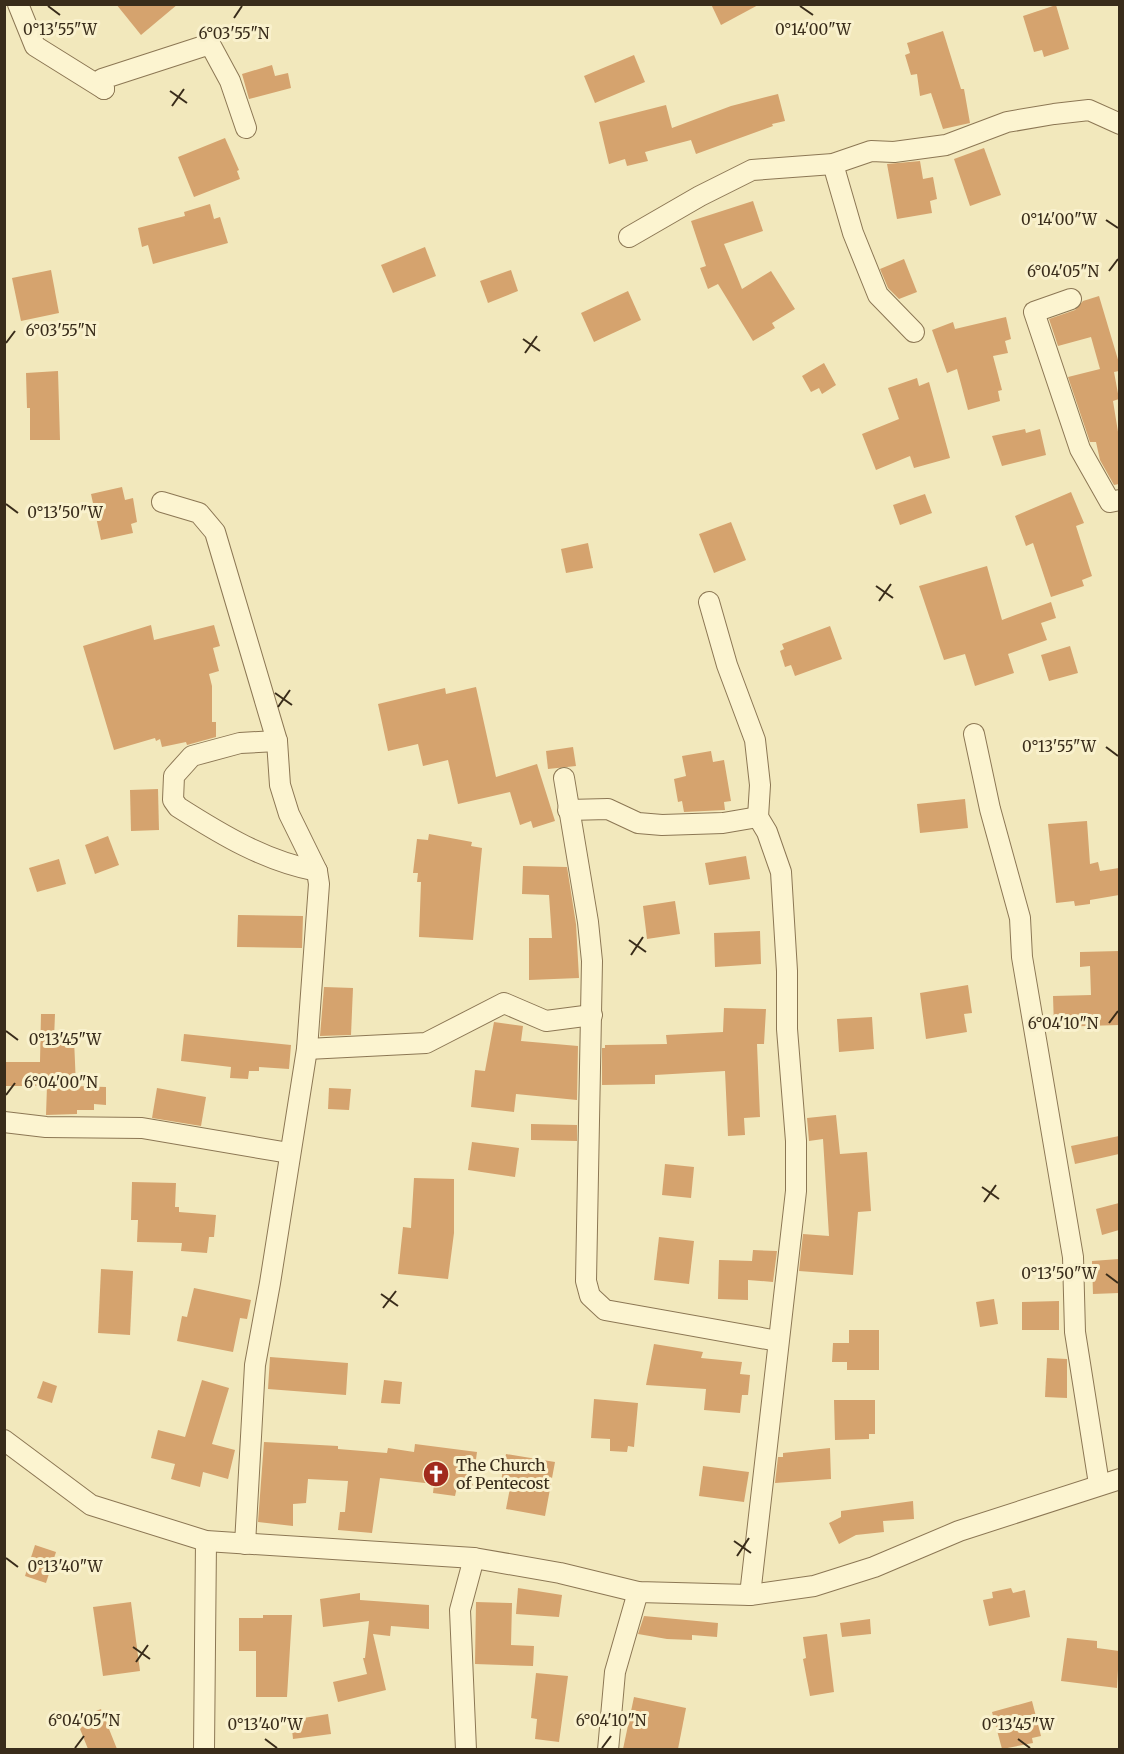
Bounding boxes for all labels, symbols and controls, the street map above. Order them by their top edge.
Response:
text: 0°13'55"W [23,20,98,39]
text: 0°14'00"W [775,20,852,39]
text: 6°03'55"N [199,24,270,43]
text: 0°14'00"W [1021,210,1098,229]
text: 6°04'05"N [1027,262,1099,281]
text: 6°03'55"N [26,321,97,340]
text: 0°13'50"W [27,503,104,522]
text: 0°13'55"W [1022,737,1097,756]
text: 6°04'10"N [1028,1014,1099,1033]
text: 0°13'45"W [29,1030,102,1049]
text: 6°04'00"N [24,1073,98,1092]
text: 0°13'50"W [1021,1264,1098,1283]
place label: The Church of Pentecost [456,1455,550,1493]
church icon: The Church of Pentecost [421,1459,451,1489]
text: 0°13'40"W [28,1557,104,1576]
text: 6°04'05"N [48,1711,120,1730]
text: 6°04'10"N [576,1711,647,1730]
text: 0°13'40"W [228,1715,304,1734]
text: 0°13'45"W [982,1715,1055,1734]

